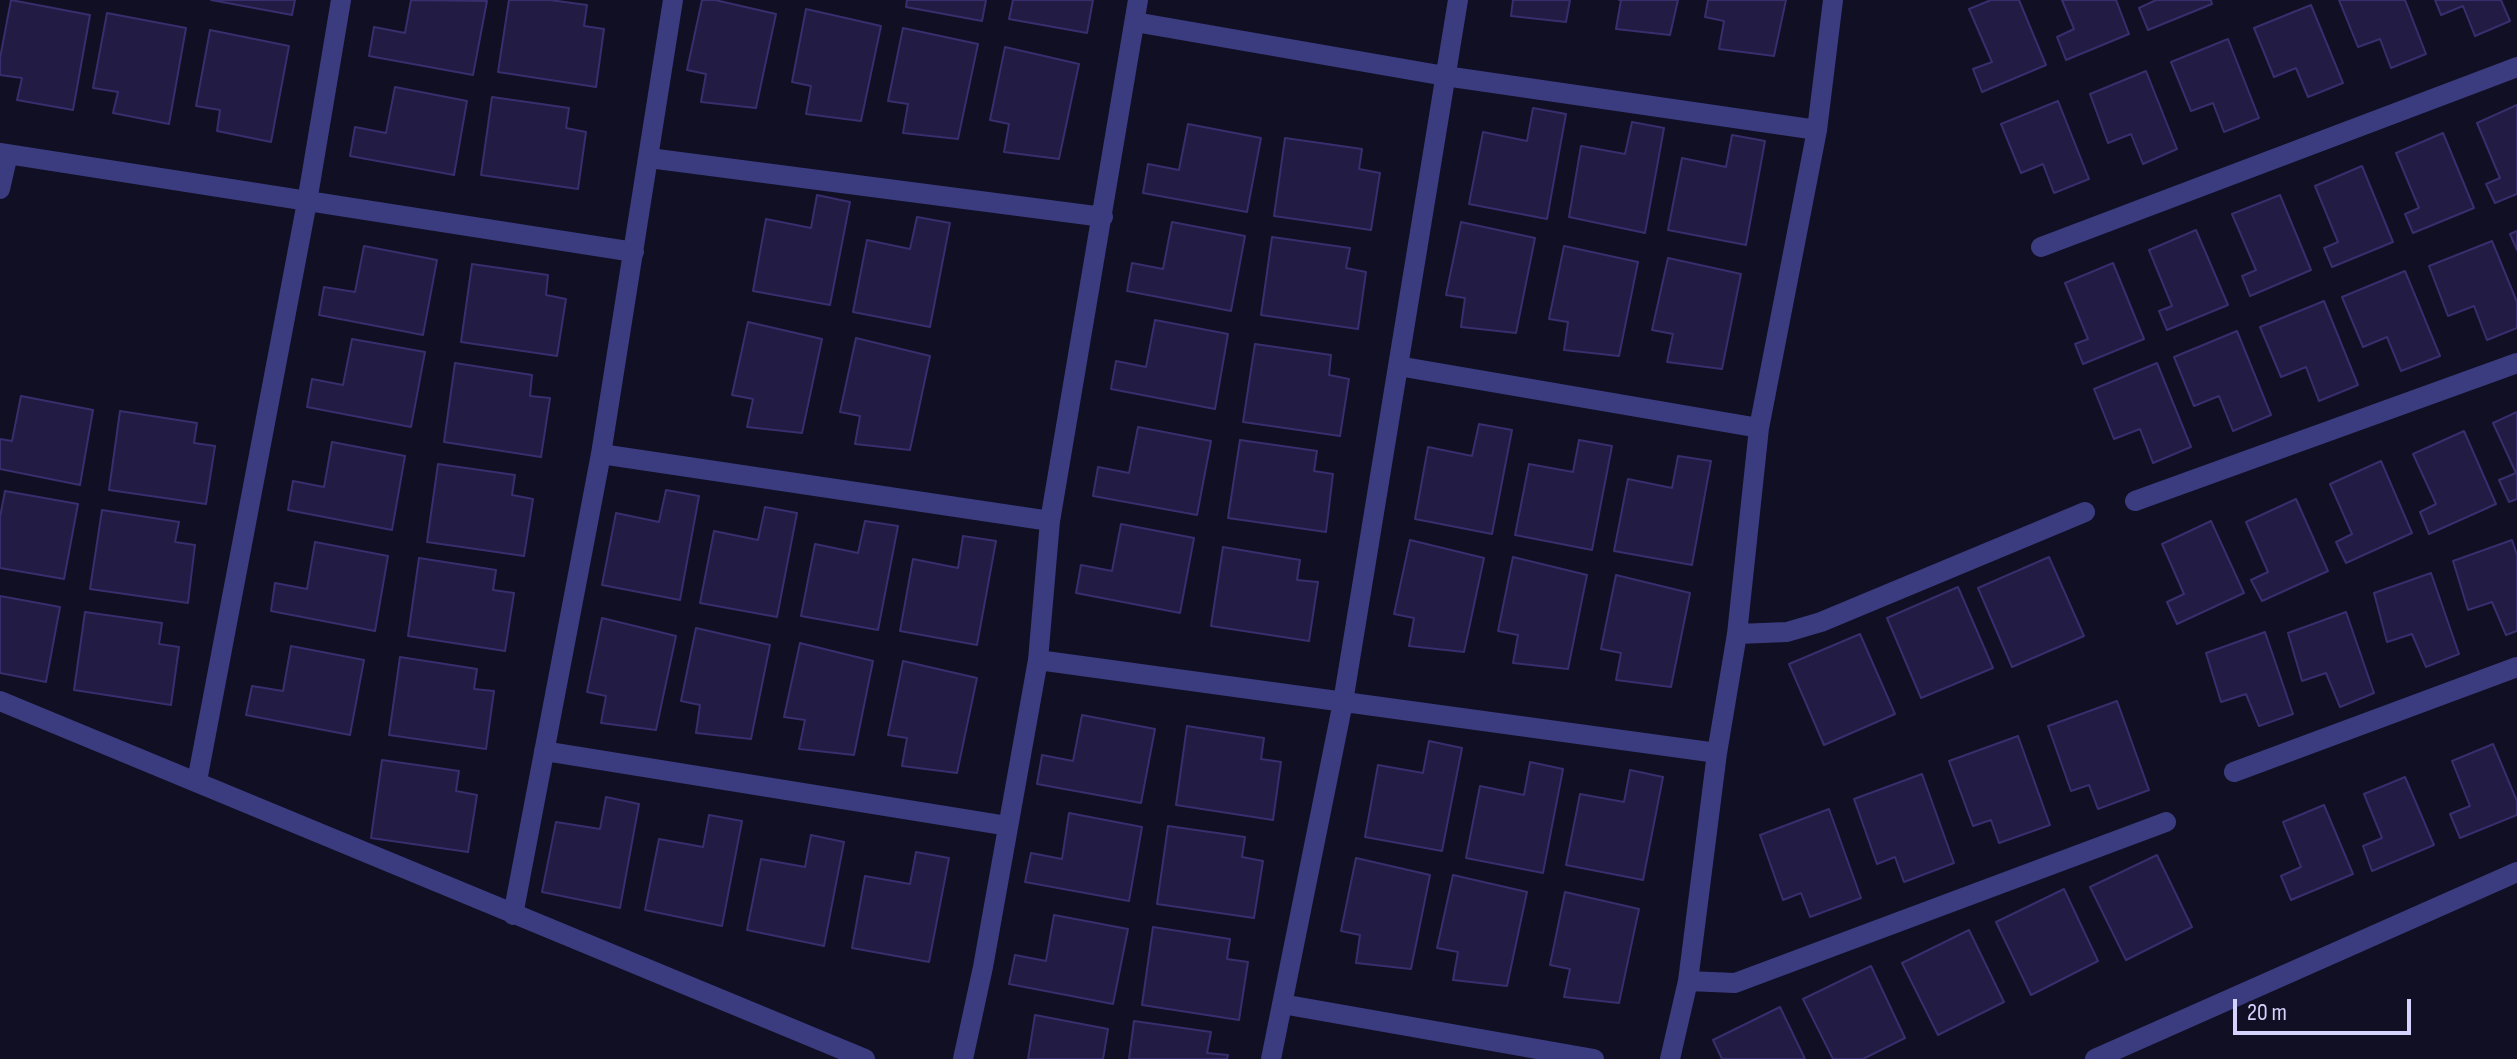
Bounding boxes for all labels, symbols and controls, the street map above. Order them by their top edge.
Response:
scale bar [2237,983,2415,1033]
text: 20 m [2247,998,2287,1027]

